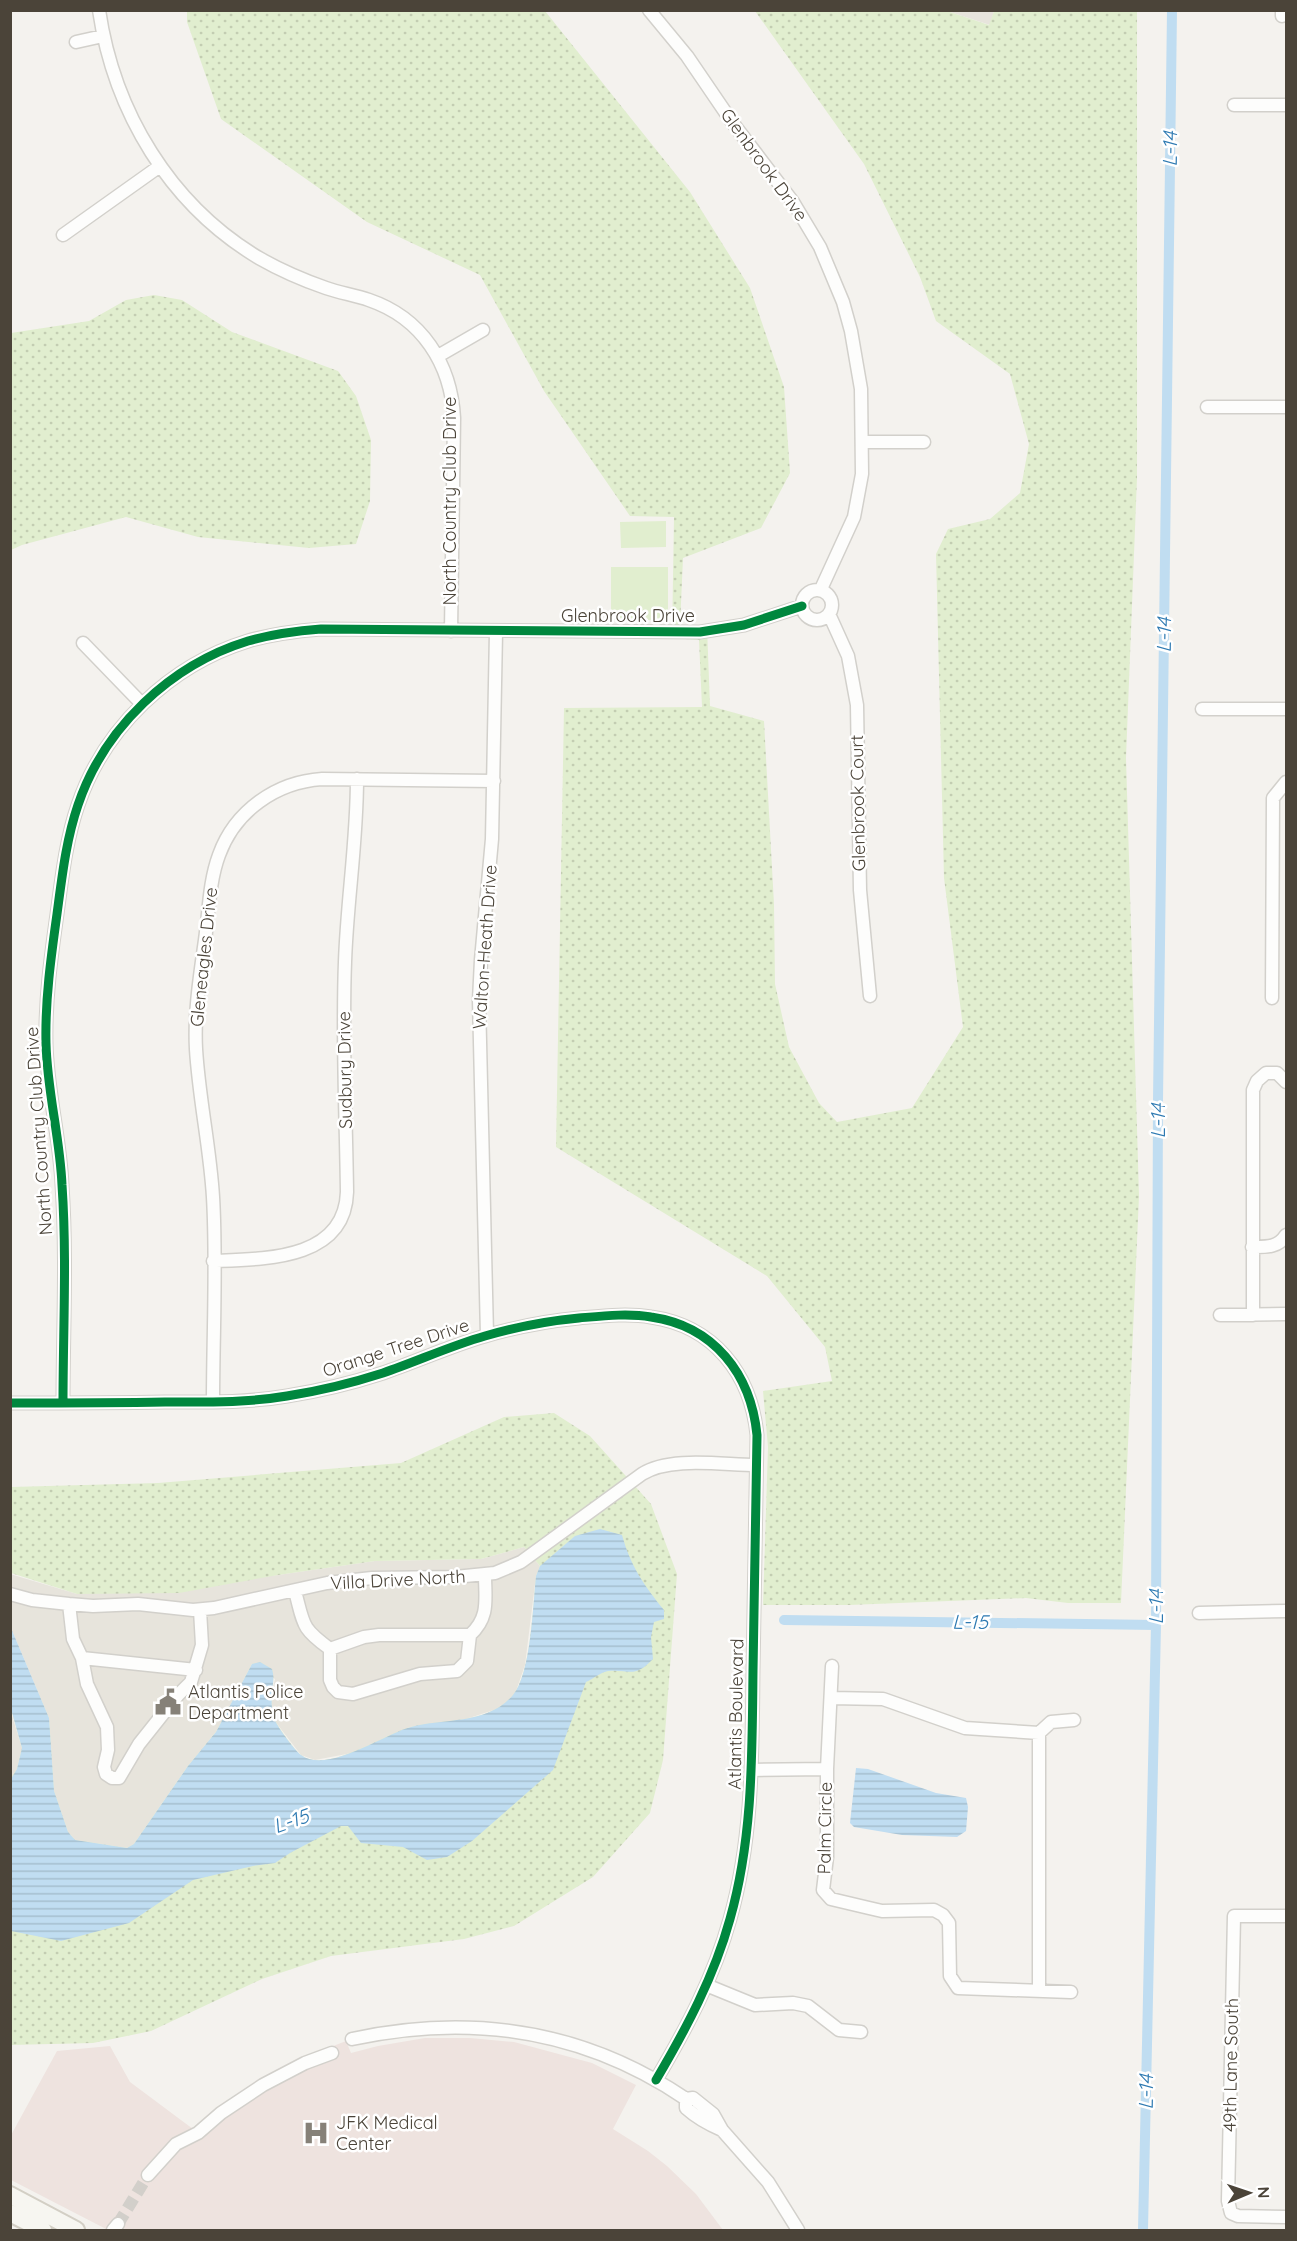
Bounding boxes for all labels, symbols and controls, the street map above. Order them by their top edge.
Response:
street label: Glenbrook Drive [716,104,813,226]
water label: L-14 [1157,130,1182,167]
street label: North Country Club Drive [438,397,461,605]
street label: Glenbrook Drive [561,604,695,627]
water label: L-14 [1151,616,1176,653]
street label: Glenbrook Court [845,734,870,872]
street label: Walton-Heath Drive [467,864,502,1030]
street label: Gleneagles Drive [185,886,222,1028]
street label: Sudbury Drive [332,1011,357,1129]
street label: North Country Club Drive [20,1026,57,1236]
water label: L-14 [1145,1102,1170,1139]
street label: Orange Tree Drive [320,1313,472,1382]
street label: Villa Drive North [330,1564,466,1595]
water label: L-14 [1143,1588,1168,1625]
water label: L-15 [952,1609,990,1634]
street label: Atlantis Boulevard [723,1638,748,1790]
place label: Atlantis Police Department [188,1680,303,1724]
public building icon: Atlantis Police Department [153,1687,183,1717]
street label: Palm Circle [812,1781,837,1874]
water label: L-15 [270,1802,314,1838]
street label: 49th Lane South [1218,1998,1243,2132]
water label: L-14 [1133,2073,1158,2110]
place label: JFK Medical Center [336,2111,438,2155]
hospital icon: JFK Medical Center [301,2118,331,2148]
north arrow [1219,2163,1279,2223]
text: N [1254,2186,1274,2199]

